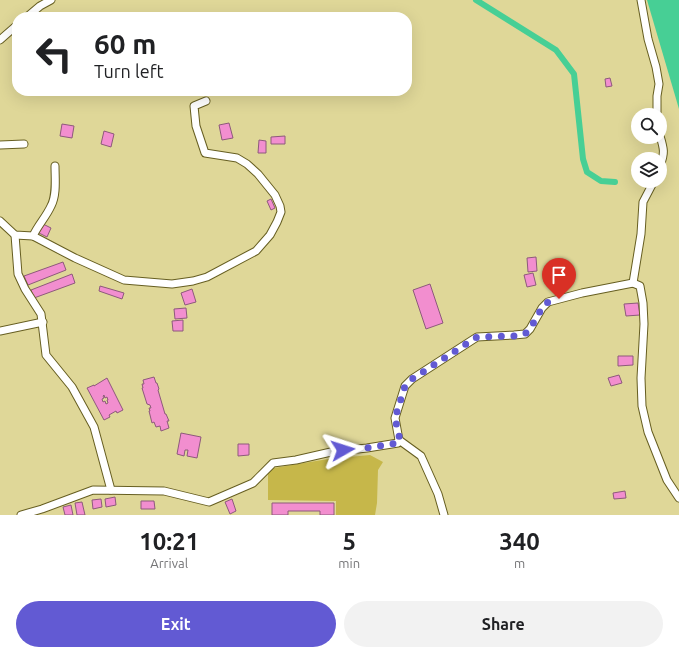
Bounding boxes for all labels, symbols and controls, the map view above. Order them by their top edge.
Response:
icon: left [28,28,80,80]
text: 60 m [94,28,156,59]
text: Turn left [94,61,164,81]
map controls [631,108,667,188]
button: search [631,108,667,144]
button: layers [631,152,667,188]
pin [542,258,576,299]
icon: arrive [548,264,570,286]
position arrow [322,429,364,471]
text: 10:21 [139,528,199,555]
text: 5 [342,528,356,555]
text: 340 [499,528,540,555]
text: Arrival [150,556,188,570]
text: min [338,556,360,570]
text: m [514,556,525,570]
button: Exit [16,601,336,647]
button: Share [344,601,663,647]

